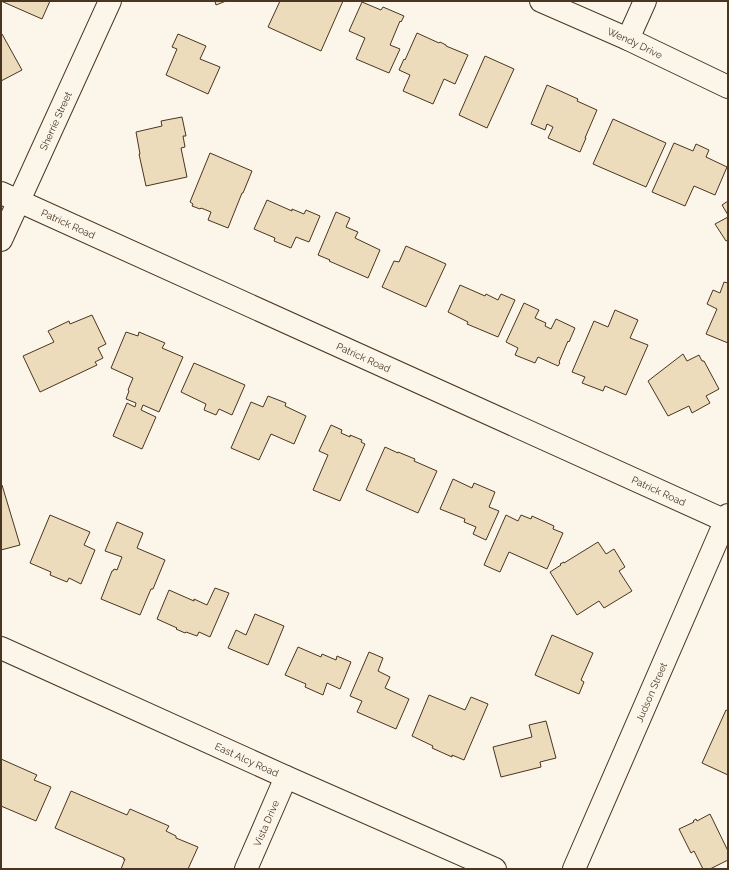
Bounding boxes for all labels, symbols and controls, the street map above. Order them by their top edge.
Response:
street label: Wendy Drive [606,26,664,61]
street label: Sherrie Street [38,89,74,152]
street label: Patrick Road [40,207,97,241]
street label: Patrick Road [335,341,392,374]
street label: Patrick Road [630,474,687,508]
street label: Judson Street [634,660,669,724]
street label: East Alcy Road [213,741,280,779]
street label: Vista Drive [252,799,281,848]

